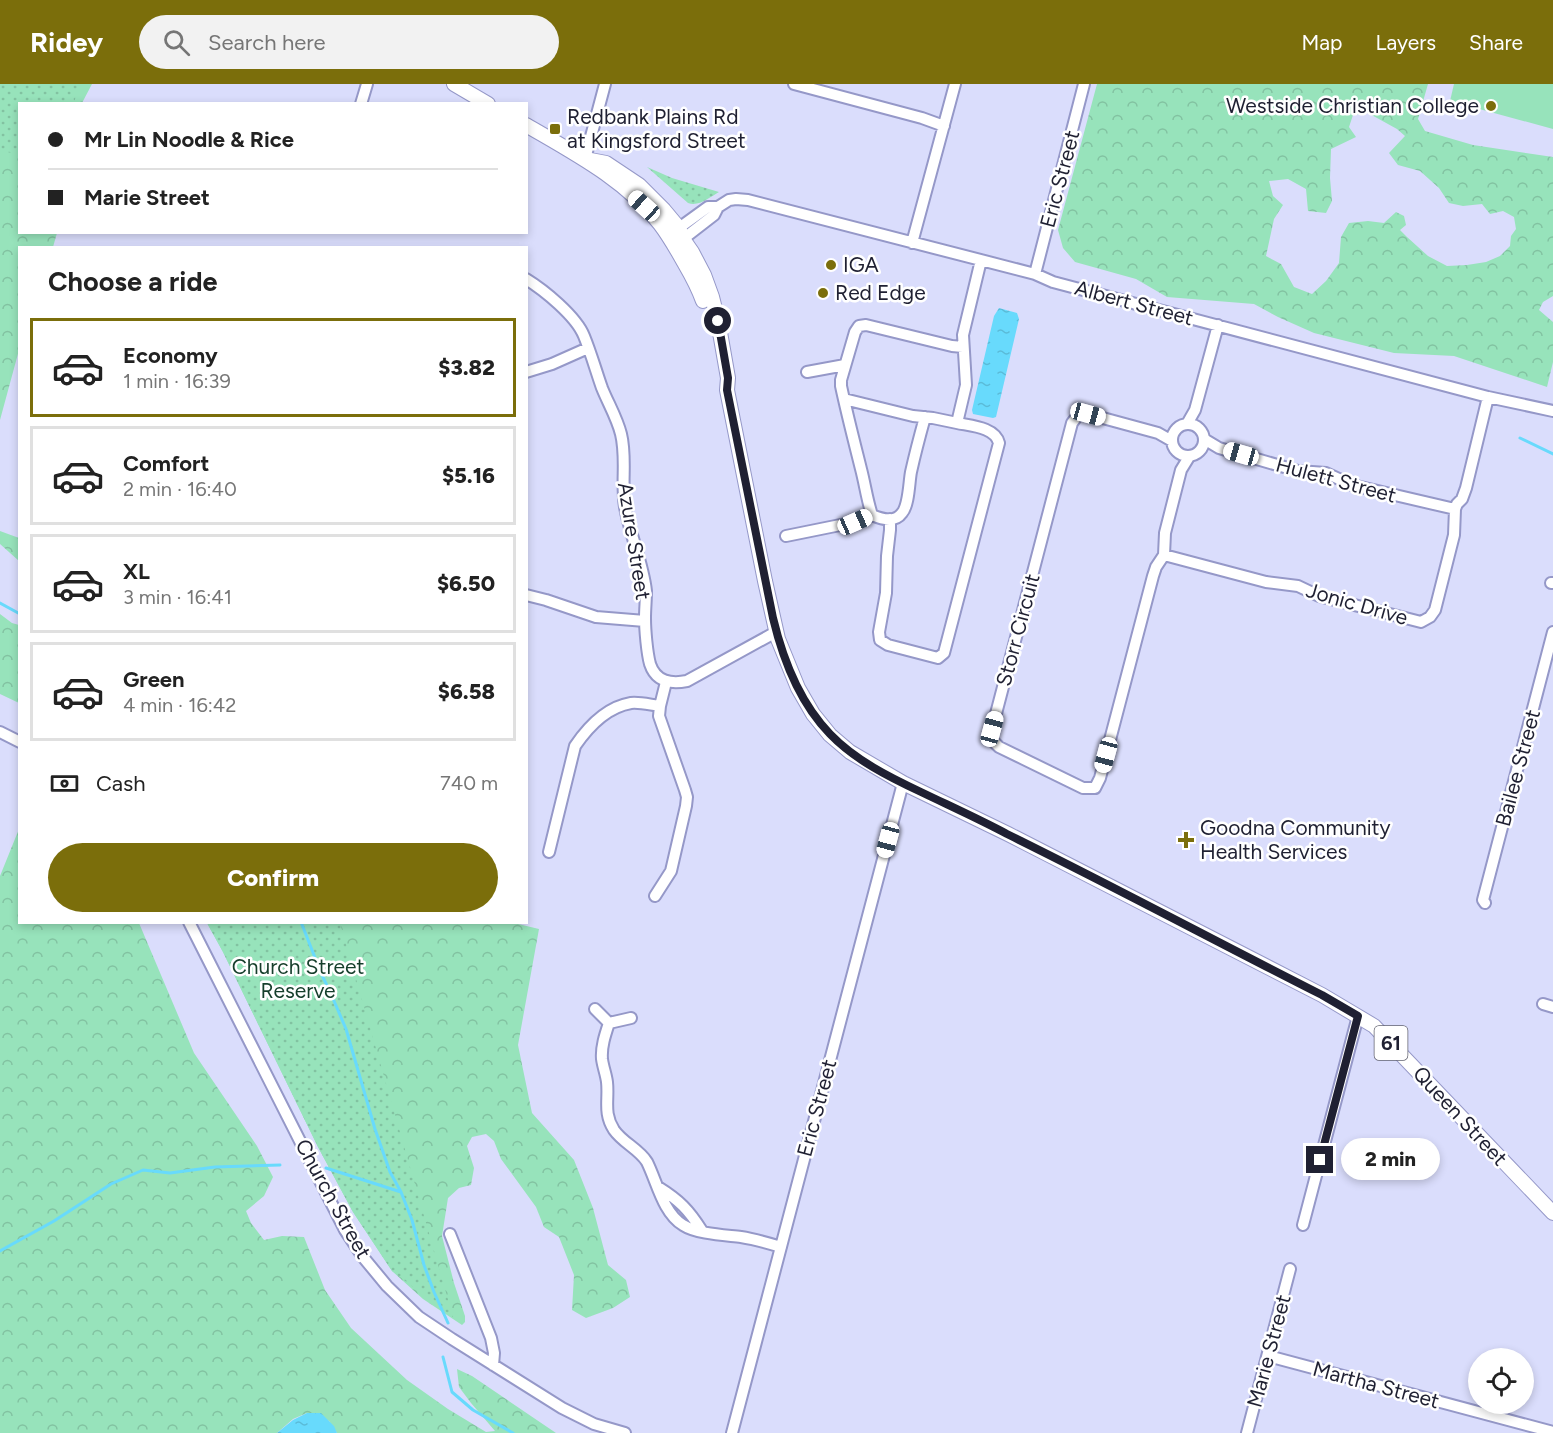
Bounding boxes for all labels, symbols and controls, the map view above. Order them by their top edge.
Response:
search box [139,15,559,69]
text: Ridey [30,25,103,59]
icon: search [160,26,193,59]
text: Search here [208,29,326,56]
text: Map [1302,30,1342,55]
text: Layers [1375,30,1436,55]
text: Share [1469,30,1523,55]
place label: Westside Christian College [1226,93,1479,118]
marker: Westside Christian College [1484,99,1498,113]
place label: Redbank Plains Rd at Kingsford Street [567,104,746,153]
marker: Redbank Plains Rd at Kingsford Street [548,122,562,136]
text: Mr Lin Noodle & Rice [84,126,294,153]
street label: Eric Street [1035,127,1085,230]
text: Marie Street [84,184,210,211]
car [625,187,663,225]
place label: IGA [843,252,879,277]
marker: IGA [824,258,838,272]
text: Choose a ride [48,265,217,298]
street label: Albert Street [1072,275,1196,330]
place label: Red Edge [835,280,926,305]
marker: Red Edge [816,286,830,300]
route start [704,307,731,334]
icon: car [51,341,105,395]
text: Economy [123,342,218,369]
text: $3.82 [438,354,495,381]
text: 1 min · 16:39 [123,369,231,393]
car [1068,401,1108,427]
car [1221,440,1261,468]
icon: car [51,449,105,503]
text: Comfort [123,450,209,477]
street label: Hulett Street [1273,451,1399,508]
text: $5.16 [442,462,495,489]
text: 2 min · 16:40 [123,477,237,501]
street label: Azure Street [613,480,656,602]
car [835,506,875,538]
icon: car [51,557,105,611]
text: XL [123,558,150,585]
text: $6.50 [437,570,495,597]
street label: Storr Circuit [991,571,1045,689]
street label: Jonic Drive [1303,577,1411,630]
text: 3 min · 16:41 [123,585,232,609]
icon: car [51,665,105,719]
text: Green [123,666,185,693]
text: $6.58 [438,678,495,705]
text: 4 min · 16:42 [123,693,236,717]
street label: Bailee Street [1490,707,1545,829]
car [979,709,1005,749]
car [1093,735,1119,775]
icon: cash [48,767,81,800]
text: Cash [96,770,146,797]
text: 740 m [440,771,498,795]
place label: Goodna Community Health Services [1200,815,1391,864]
car [875,820,901,860]
marker: Goodna Community Health Services [1177,831,1195,849]
button: Confirm [48,843,498,912]
park label: Church Street Reserve [232,954,364,1003]
road number: 61 [1374,1026,1408,1060]
street label: Eric Street [792,1056,842,1159]
street label: Queen Street [1408,1061,1513,1171]
street label: Church Street [290,1135,377,1263]
callout: 2 min [1341,1139,1440,1181]
route end [1306,1146,1333,1173]
text: 2 min [1365,1147,1416,1171]
street label: Marie Street [1241,1292,1296,1410]
map controls [1468,1348,1534,1414]
button: locate [1468,1348,1534,1414]
street label: Martha Street [1310,1356,1442,1413]

